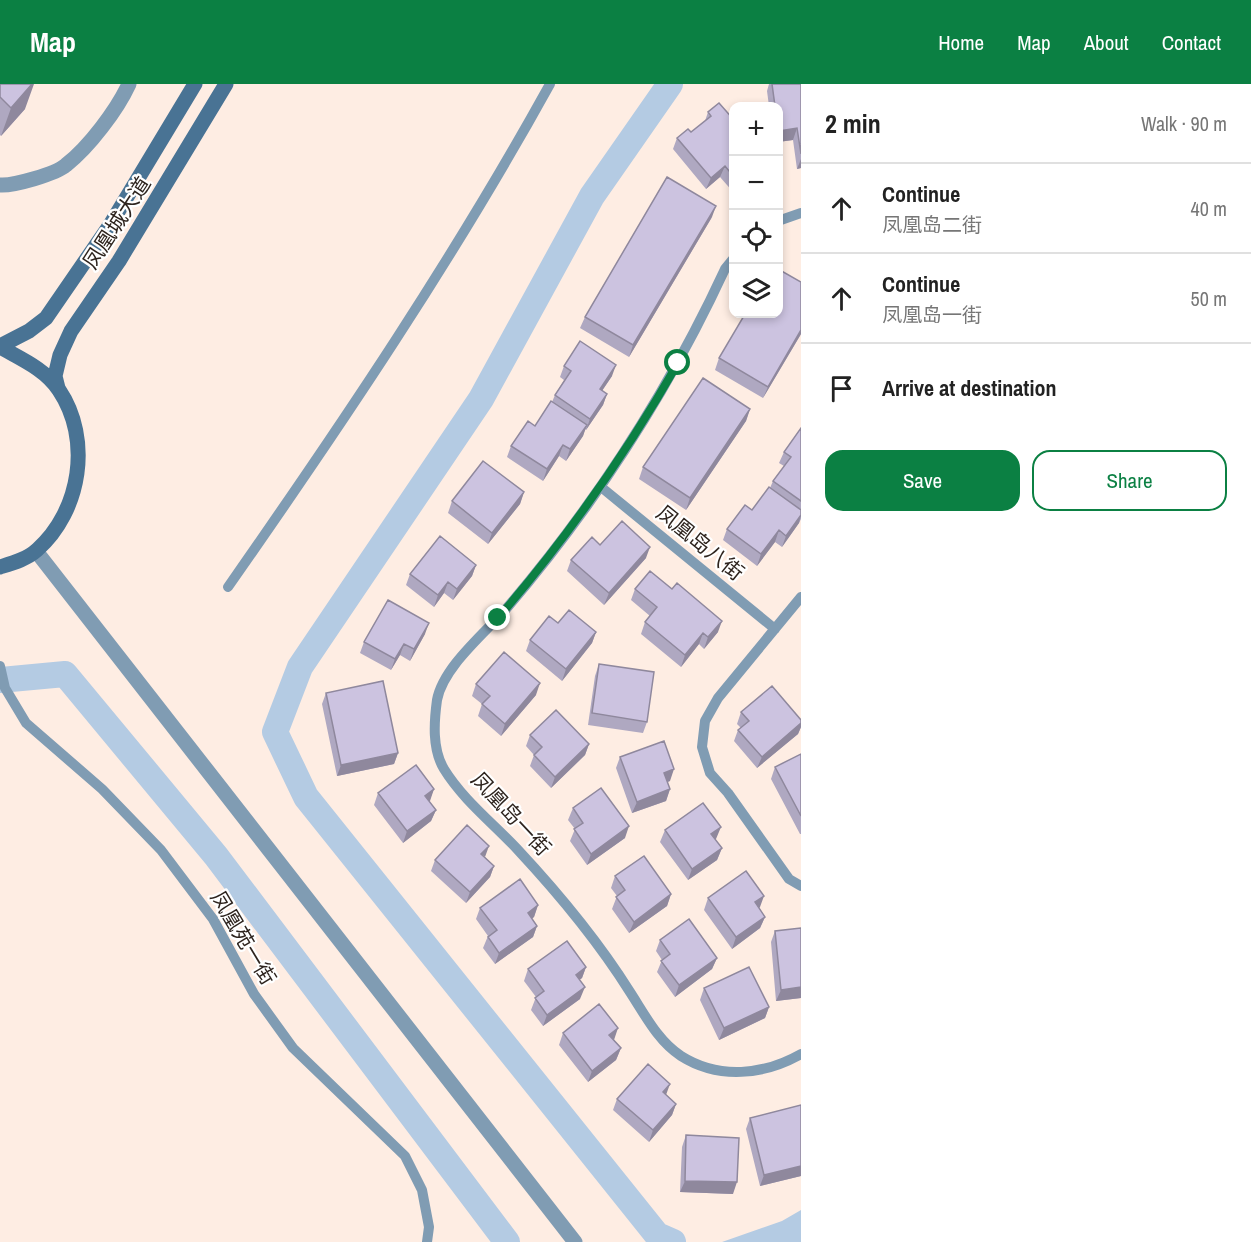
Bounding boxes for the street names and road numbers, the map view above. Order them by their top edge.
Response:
street label: 凤凰城大道 [76,171,157,275]
street label: 凤凰岛八街 [650,498,750,587]
street label: 凤凰岛一街 [465,765,558,862]
street label: 凤凰苑一街 [204,885,283,990]

